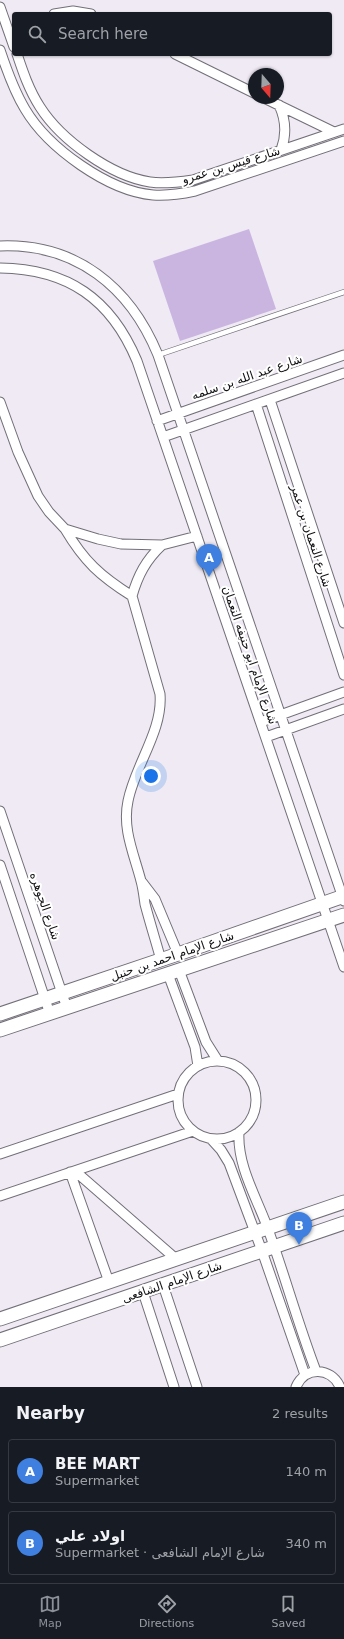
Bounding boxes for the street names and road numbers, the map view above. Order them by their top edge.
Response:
street label: شارع قيس بن عمرو [179,143,282,188]
street label: شارع عبد الله بن سلمه [190,351,305,403]
street label: شارع النعمان بن عمر [287,482,334,589]
street label: شارع الإمام ابو حنيفه النعمان [219,584,280,726]
street label: شارع الجوهره [26,870,63,942]
street label: شارع الإمام احمد بن حنبل [108,928,236,985]
street label: شارع الإمام الشافعى [120,1258,224,1307]

